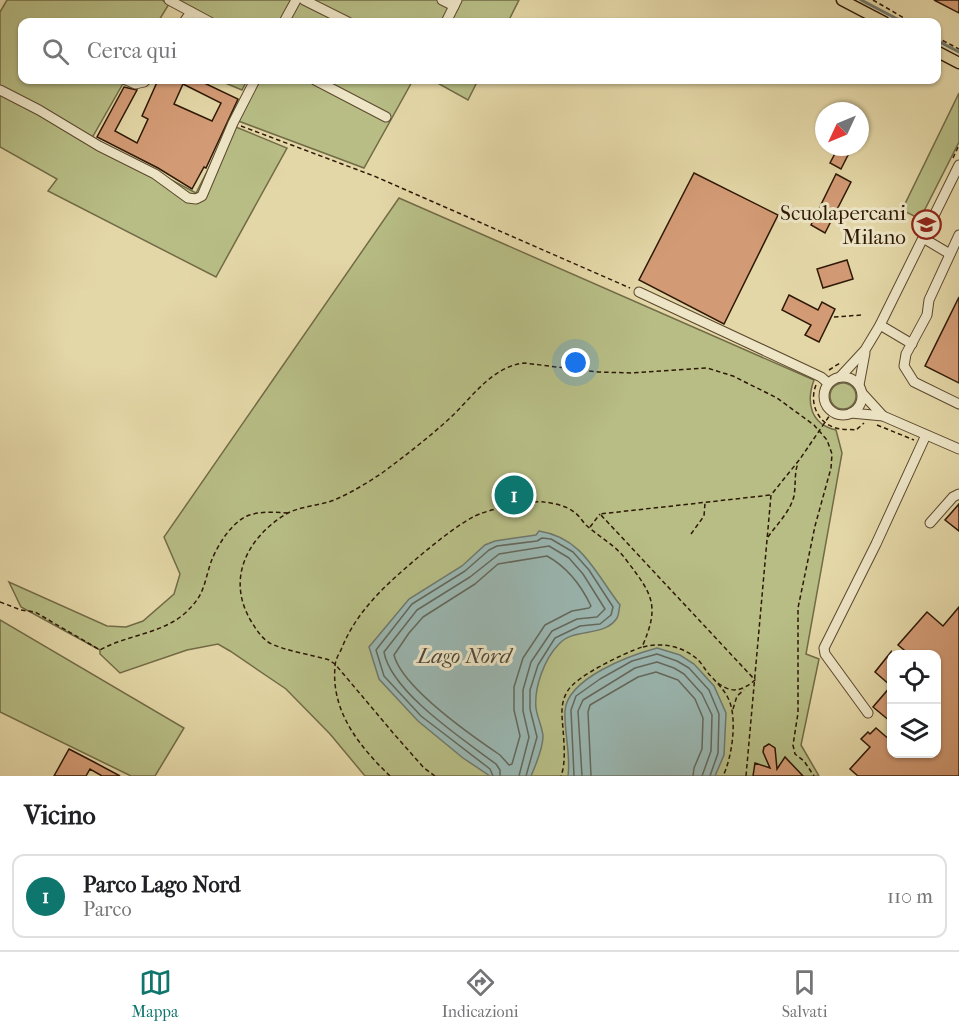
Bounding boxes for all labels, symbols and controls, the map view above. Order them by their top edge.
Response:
search box [18,18,941,84]
icon: search [39,35,72,68]
text: Cerca qui [87,38,177,64]
north arrow [815,102,869,156]
place label: Scuolapercani Milano [780,201,906,249]
school or university icon: Scuolapercani Milano [911,209,943,241]
your location [561,348,590,377]
pin: 1 [494,472,534,518]
water label: Lago Nord [415,643,514,669]
map controls [887,650,941,758]
button: locate [887,650,941,704]
button: layers [887,704,941,758]
text: Vicino [24,800,96,831]
text: Parco Lago Nord [83,872,241,898]
text: 1 [42,885,49,908]
text: 110 m [887,885,933,908]
text: Parco [83,898,132,921]
tab: Mappa [132,966,178,1021]
tab: Indicazioni [442,966,519,1021]
tab: Salvati [782,966,827,1021]

